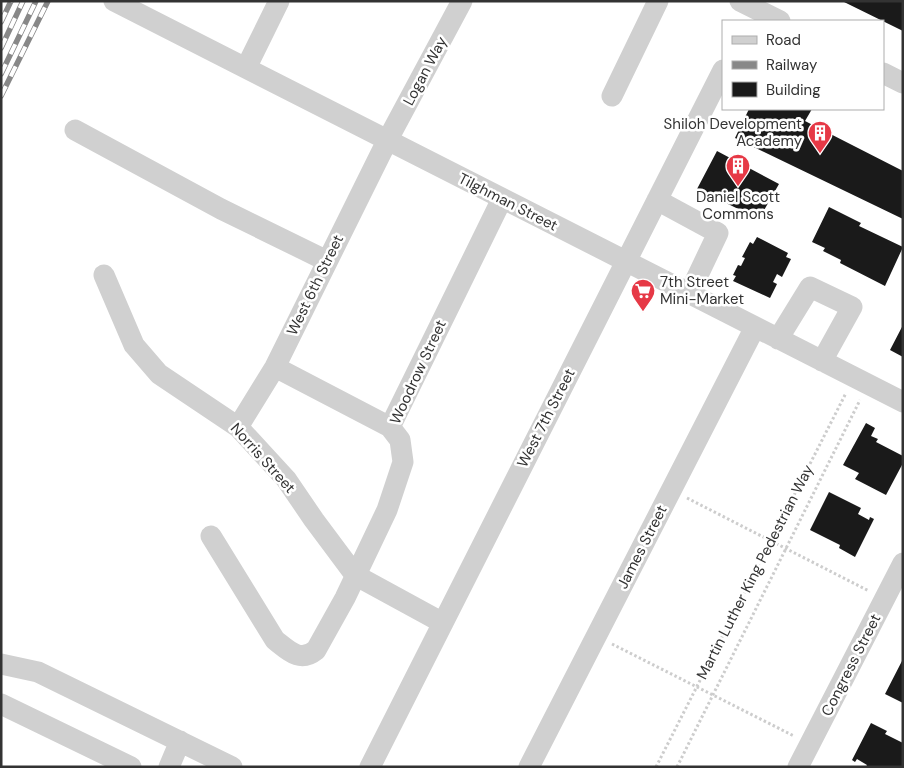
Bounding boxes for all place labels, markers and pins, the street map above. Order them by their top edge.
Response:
place label: Shiloh Development Academy [664,114,803,151]
building icon: Shiloh Development Academy [807,120,833,154]
building icon: Daniel Scott Commons [725,153,751,187]
place label: Daniel Scott Commons [696,187,780,224]
place label: 7th Street Mini-Market [660,272,744,309]
supermarket icon: 7th Street Mini-Market [630,278,656,312]

